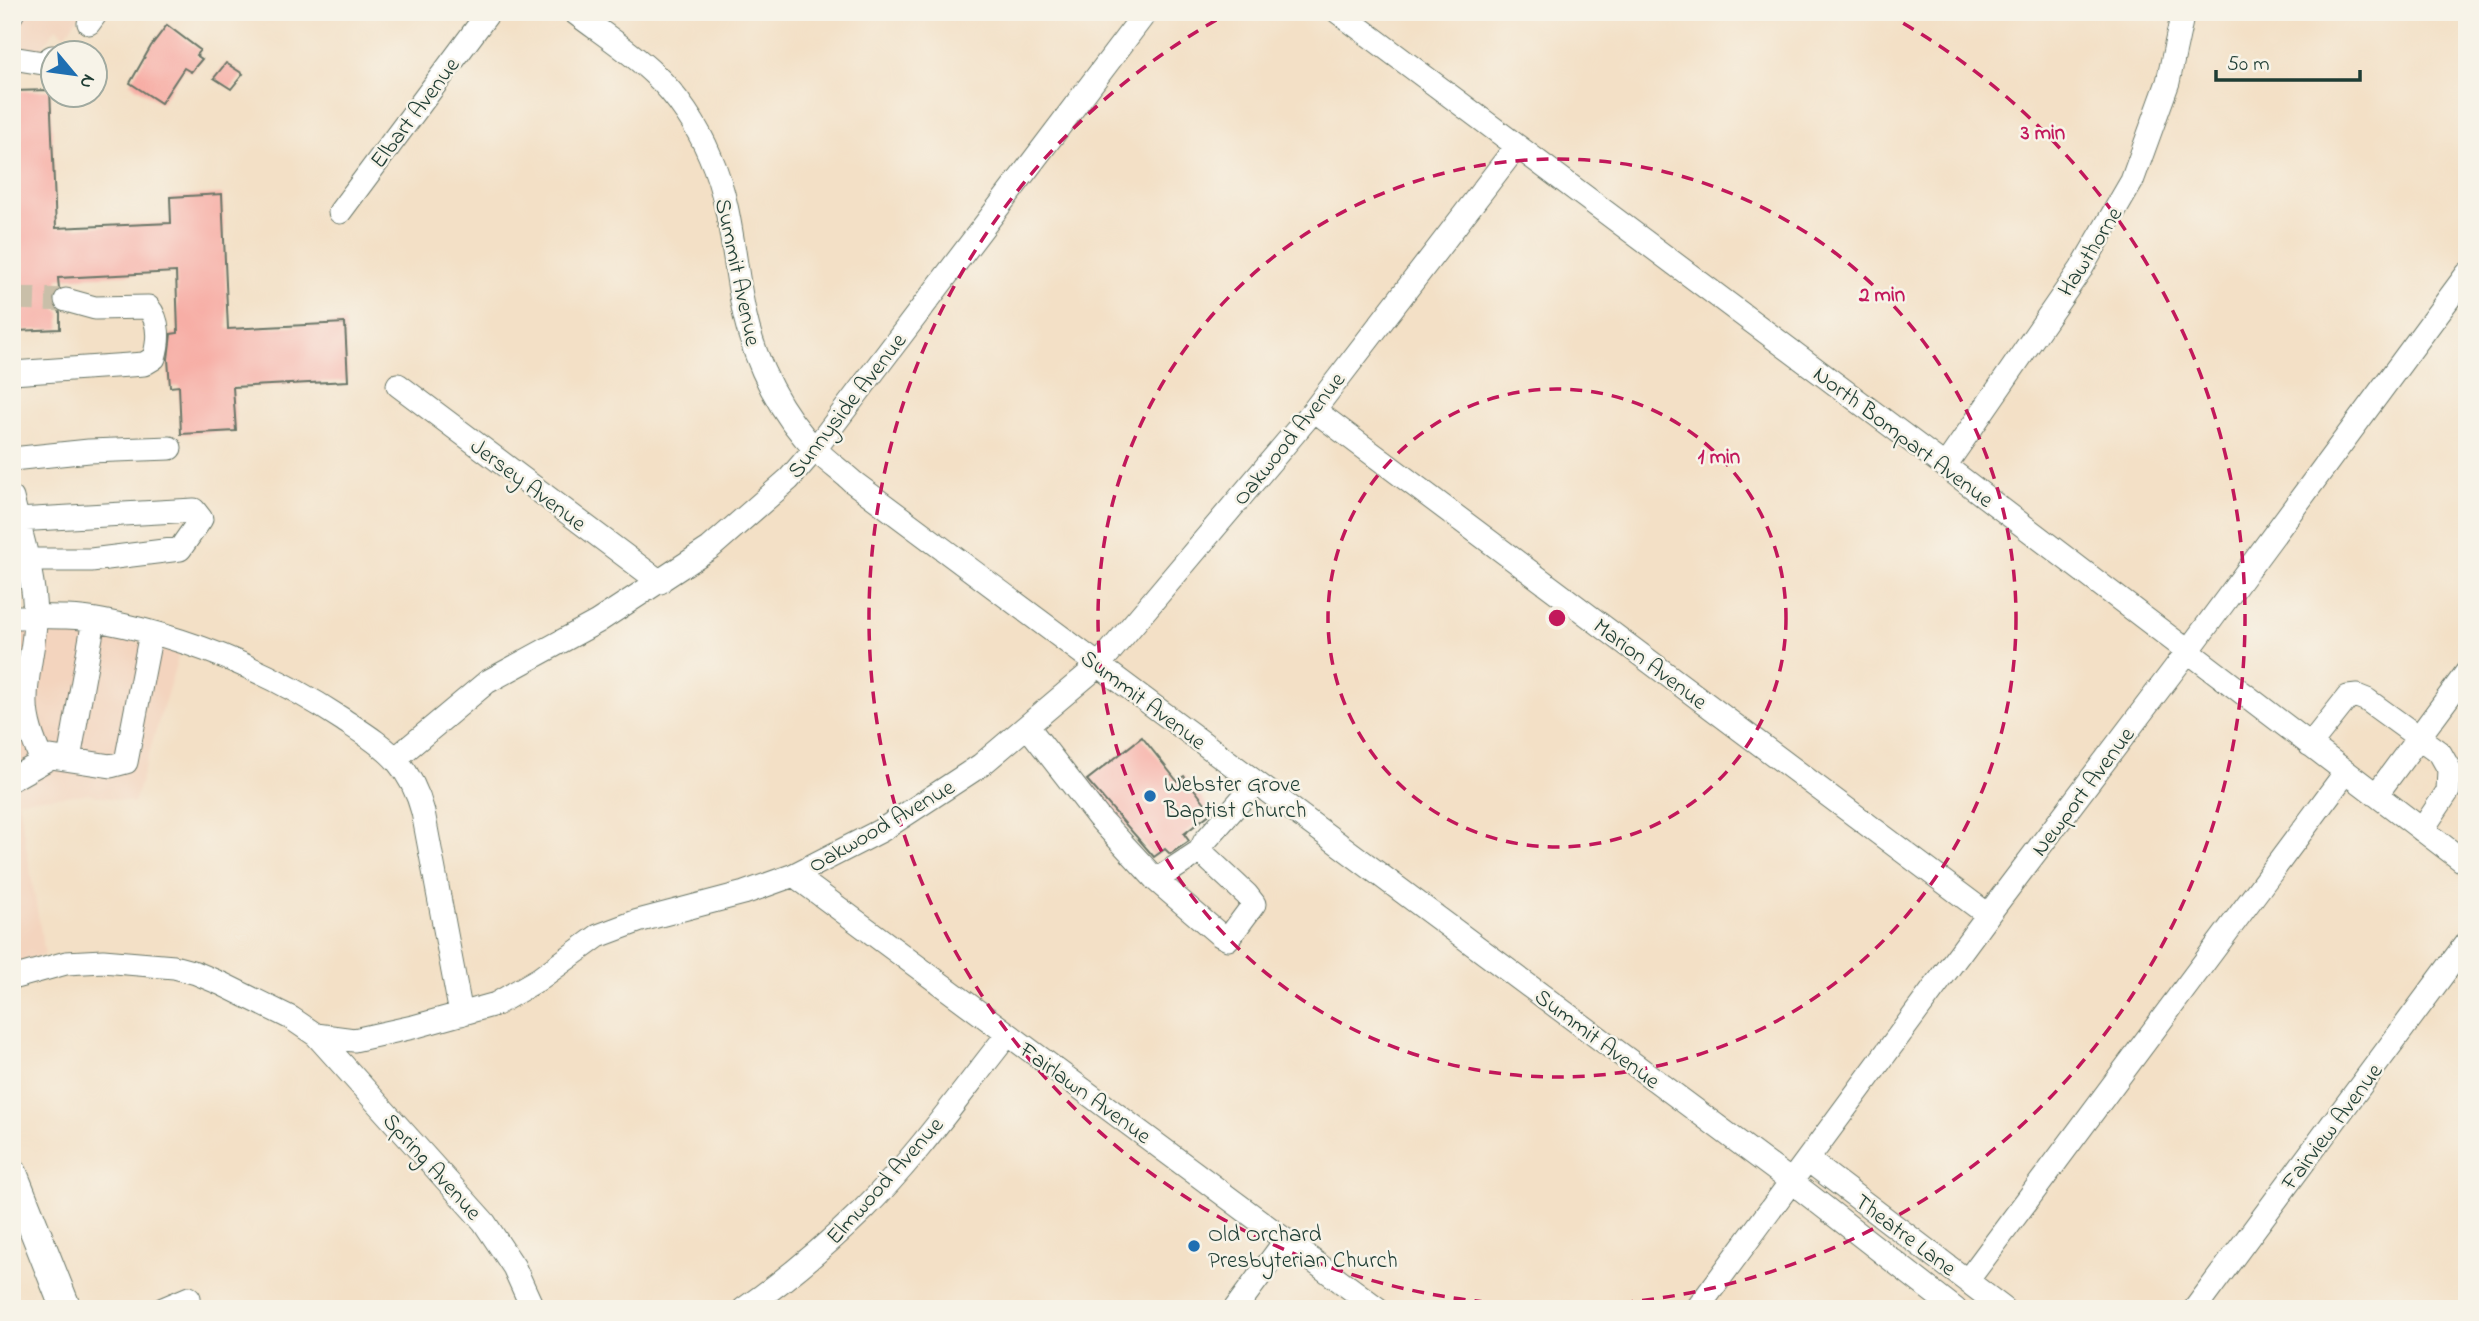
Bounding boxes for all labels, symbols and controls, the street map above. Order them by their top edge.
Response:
north arrow [38,38,108,108]
scale bar [2216,38,2360,82]
street label: Elbart Avenue [363,50,469,176]
text: 50 m [2227,50,2270,80]
text: N [72,69,102,93]
text: 3 min [2020,119,2065,149]
street label: Summit Avenue [705,196,768,350]
street label: Hawthorne [2051,200,2132,304]
text: 2 min [1858,281,1905,311]
street label: Sunnyside Avenue [781,326,917,488]
street label: North Bompart Avenue [1805,359,2000,517]
street label: Oakwood Avenue [1226,365,1355,514]
street label: Jersey Avenue [461,431,593,543]
text: 1 min [1698,443,1740,473]
centre of rings [1545,606,1569,630]
street label: Marion Avenue [1585,611,1714,719]
street label: Summit Avenue [1073,643,1213,760]
street label: Newport Avenue [2024,720,2144,864]
place label: Webster Grove Baptist Church [1163,769,1306,828]
street label: Oakwood Avenue [803,772,962,882]
marker: Webster Grove Baptist Church [1142,788,1158,804]
street label: Summit Avenue [1527,982,1667,1099]
street label: Fairlawn Avenue [1011,1034,1158,1154]
street label: Fairview Avenue [2274,1057,2392,1199]
street label: Spring Avenue [373,1107,489,1230]
street label: Elmwood Avenue [819,1110,953,1253]
street label: Theatre Lane [1847,1187,1963,1286]
place label: Old Orchard Presbyterian Church [1208,1219,1398,1280]
marker: Old Orchard Presbyterian Church [1186,1238,1202,1254]

